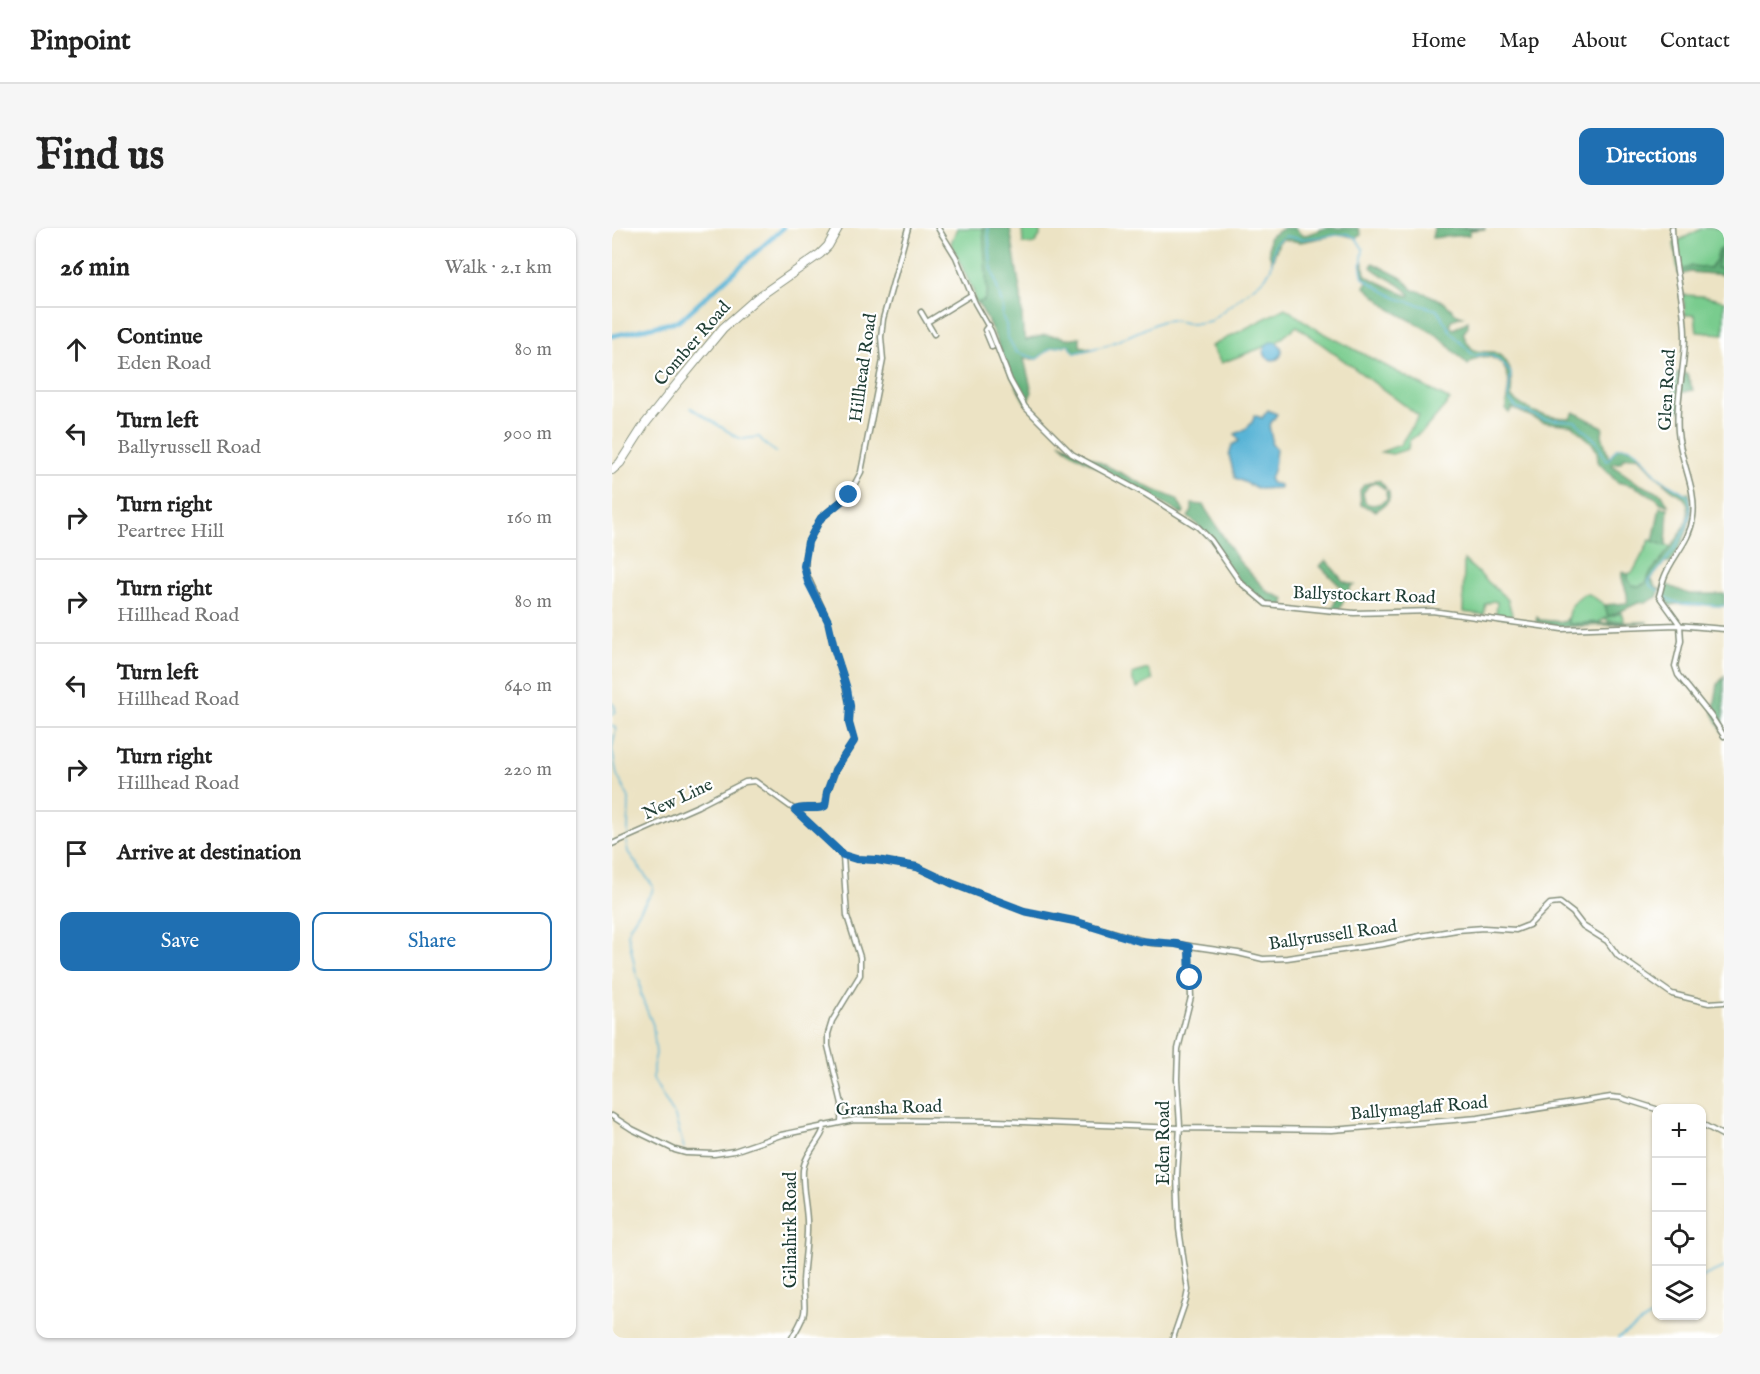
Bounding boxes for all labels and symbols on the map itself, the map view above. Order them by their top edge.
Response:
street label: Comber Road [650,296,737,391]
street label: Hillhead Road [845,312,883,424]
street label: Glen Road [1654,348,1682,431]
route end [835,481,861,507]
street label: Ballystockart Road [1292,582,1436,610]
street label: New Line [639,774,717,826]
street label: Ballyrussell Road [1267,916,1399,956]
route start [1176,964,1202,990]
street label: Ballymaglaff Road [1349,1092,1489,1126]
street label: Gransha Road [835,1096,943,1122]
street label: Eden Road [1153,1100,1176,1185]
street label: Gilnahirk Road [780,1171,803,1288]

